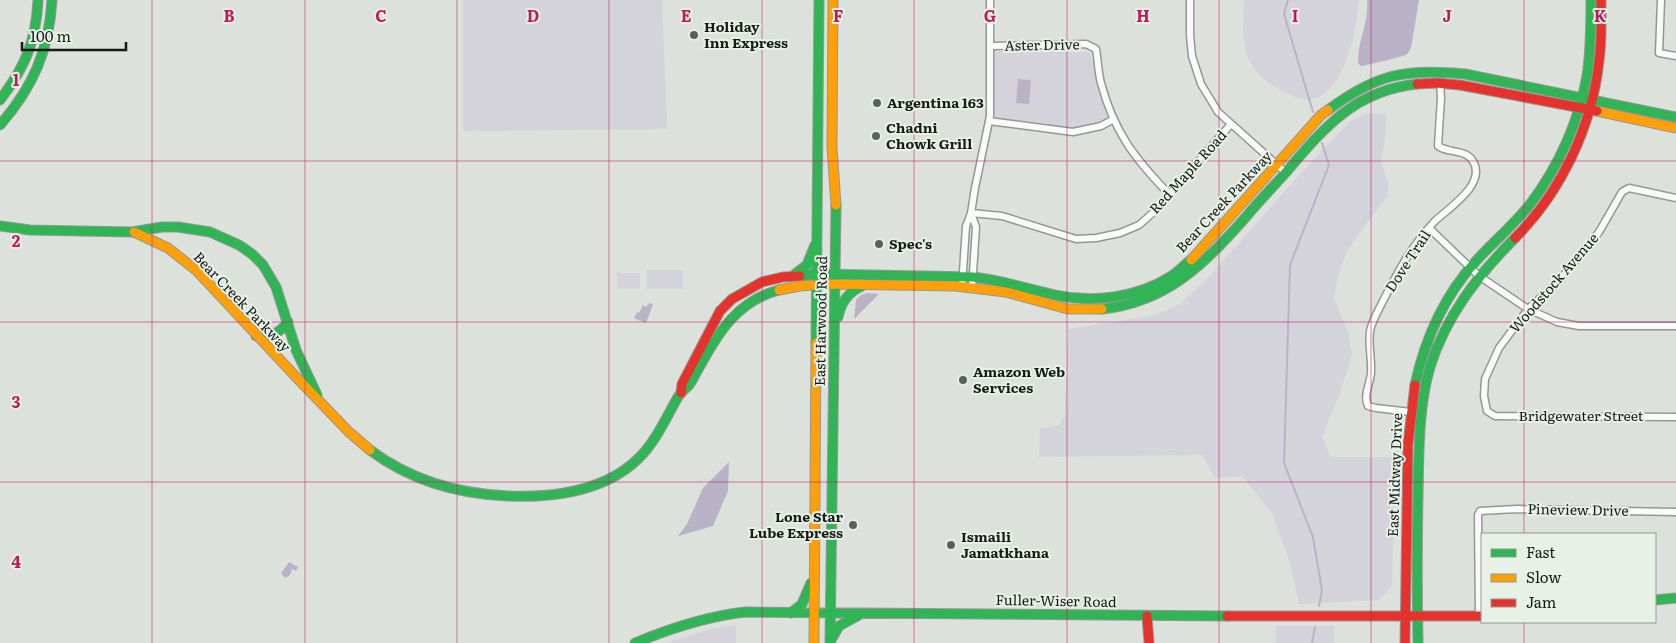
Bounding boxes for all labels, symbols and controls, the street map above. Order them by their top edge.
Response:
text: B [223,3,235,27]
text: C [375,3,387,27]
text: D [527,3,539,27]
text: E [681,3,692,27]
text: F [833,3,843,27]
text: G [984,3,996,27]
text: H [1136,3,1150,27]
text: I [1292,3,1298,27]
text: J [1442,3,1452,27]
text: K [1594,3,1607,27]
place label: Holiday Inn Express [704,16,788,52]
scale bar [22,20,126,52]
text: 100 m [30,24,71,47]
marker: Holiday Inn Express [688,29,700,41]
street label: Aster Drive [1004,33,1080,55]
text: 1 [13,67,20,91]
place label: Argentina 163 [887,92,984,112]
marker: Argentina 163 [871,97,883,109]
place label: Chadni Chowk Grill [886,117,972,153]
street label: Red Maple Road [1144,125,1231,218]
marker: Chadni Chowk Grill [870,130,882,142]
street label: Bear Creek Parkway [1171,145,1276,257]
street label: Dove Trail [1380,225,1435,295]
text: 2 [12,228,21,252]
street label: Woodstock Avenue [1504,228,1602,337]
place label: Spec's [889,233,932,253]
marker: Spec's [873,238,885,250]
street label: Bear Creek Parkway [190,247,297,357]
street label: East Harwood Road [809,255,831,386]
place label: Amazon Web Services [973,361,1065,397]
marker: Amazon Web Services [957,374,969,386]
text: 3 [12,389,21,413]
street label: Bridgewater Street [1519,405,1644,425]
street label: East Midway Drive [1382,413,1406,537]
street label: Pineview Drive [1527,498,1629,520]
place label: Lone Star Lube Express [749,506,843,542]
marker: Lone Star Lube Express [847,519,859,531]
place label: Ismaili Jamatkhana [961,526,1050,562]
legend [1481,533,1656,623]
marker: Ismaili Jamatkhana [945,539,957,551]
text: Fast [1526,540,1555,563]
text: 4 [11,549,21,573]
text: Slow [1526,565,1561,588]
street label: Fuller-Wiser Road [995,589,1117,611]
text: Jam [1526,590,1557,613]

